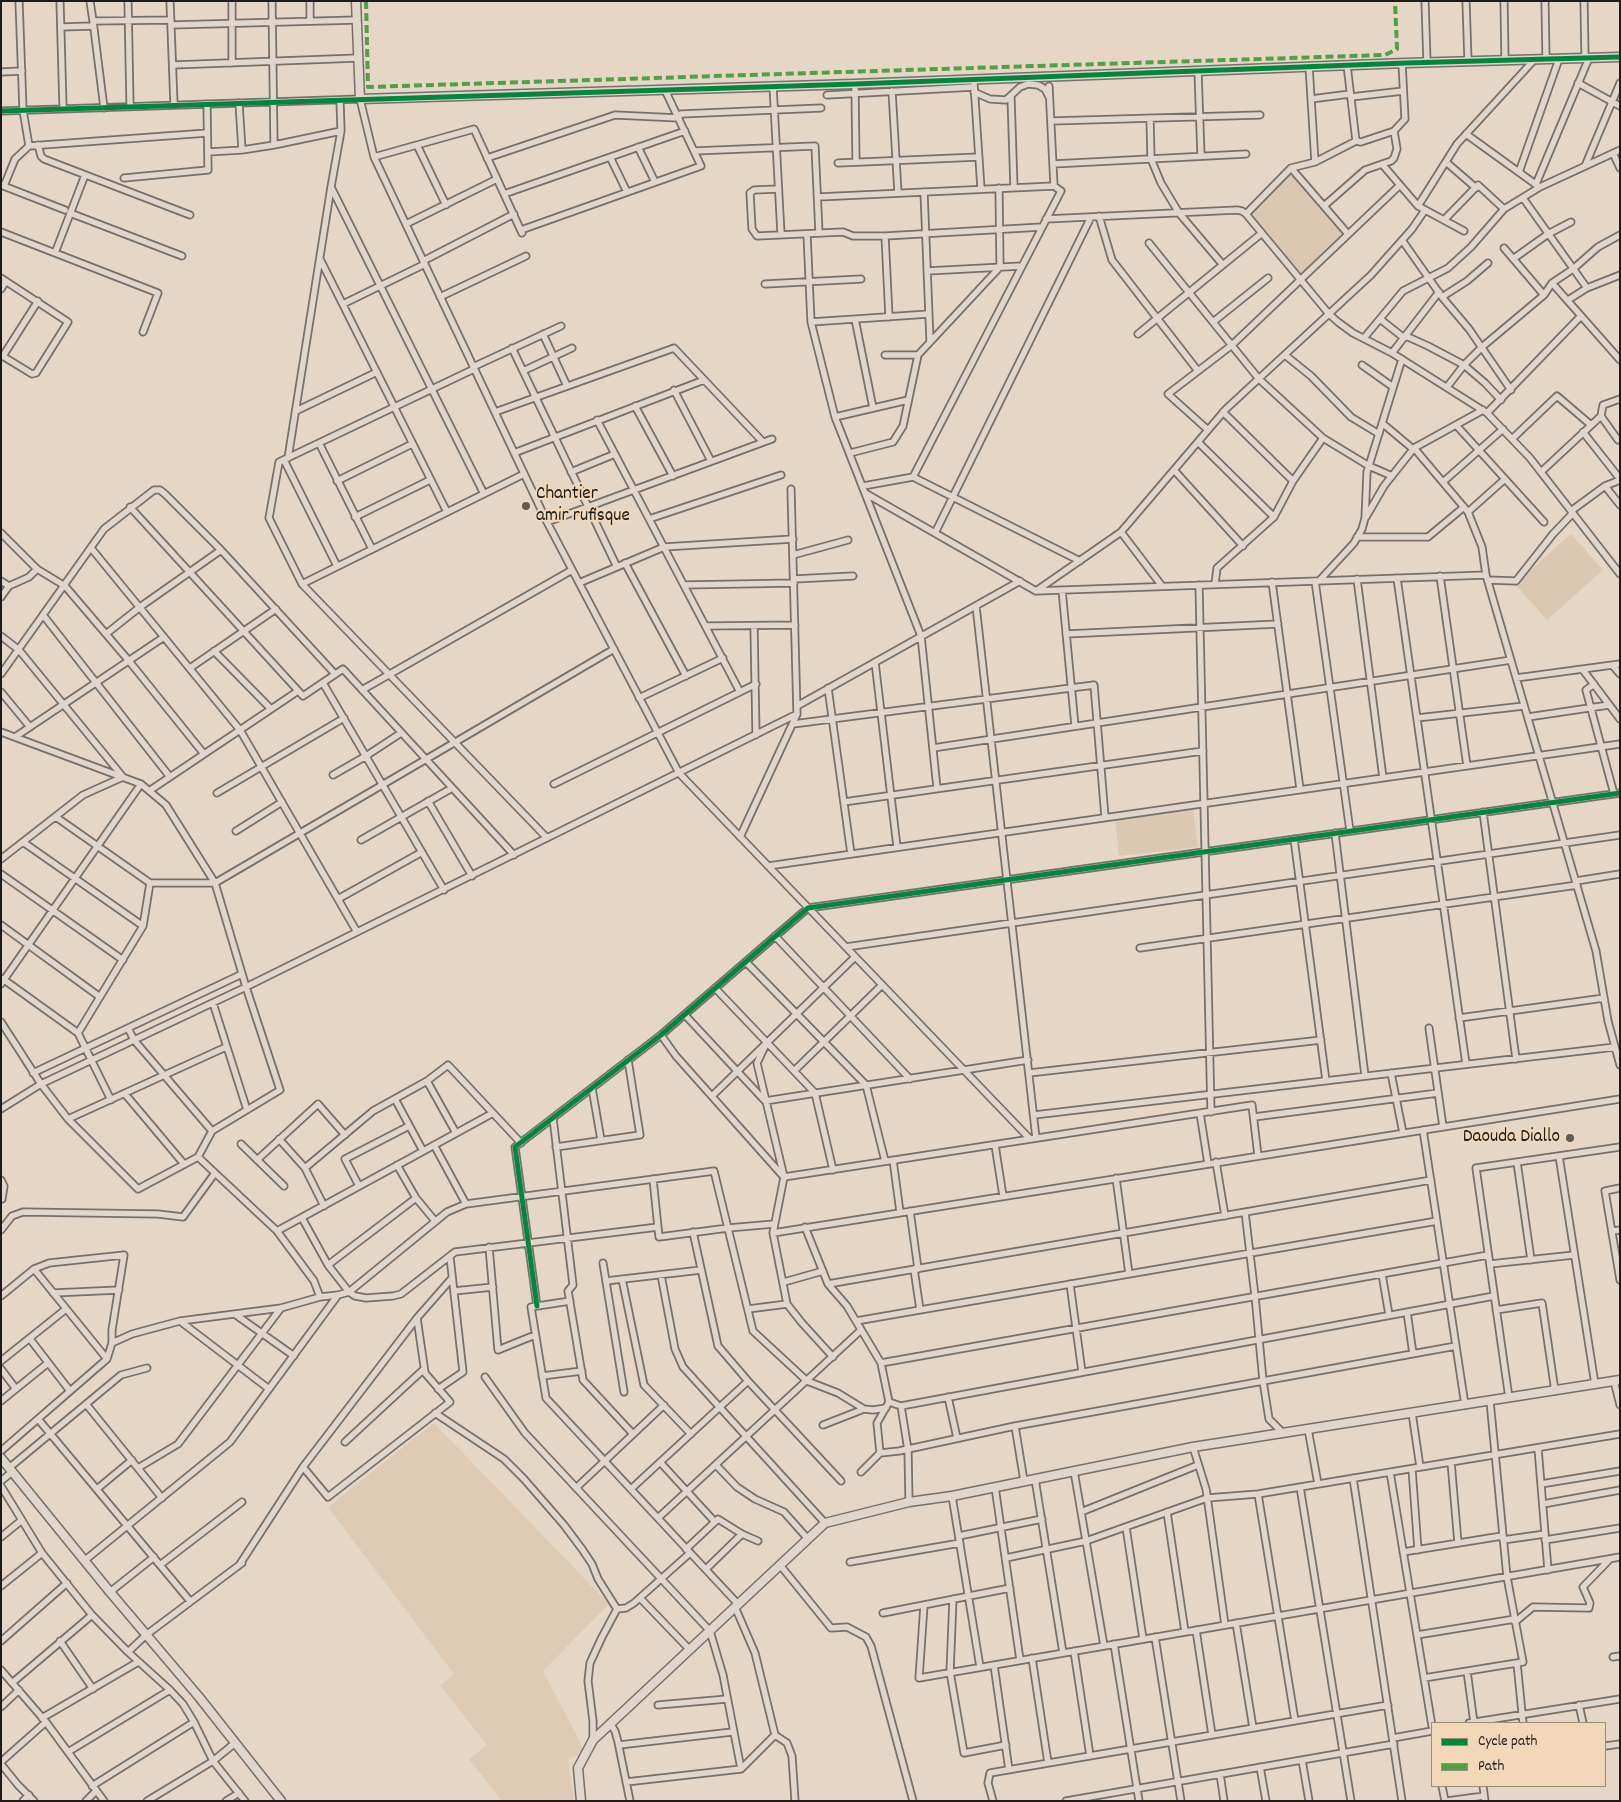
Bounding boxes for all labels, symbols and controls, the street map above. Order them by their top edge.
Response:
place label: Chantier amir rufisque [536,484,630,528]
marker: Chantier amir rufisque [520,500,532,512]
place label: Daouda Diallo [1463,1127,1560,1149]
marker: Daouda Diallo [1564,1132,1576,1144]
legend [1431,1722,1606,1787]
text: Cycle path [1478,1731,1537,1753]
text: Path [1478,1756,1504,1778]

